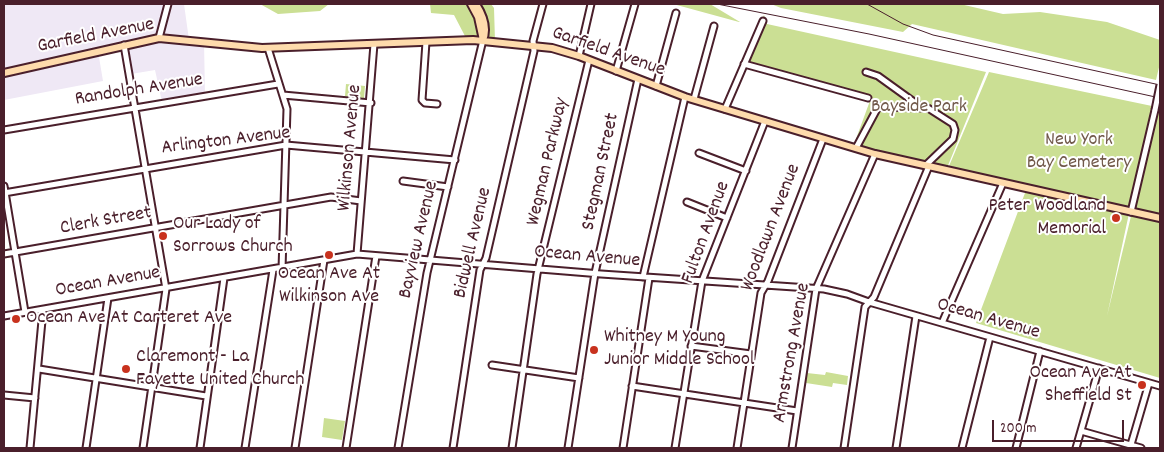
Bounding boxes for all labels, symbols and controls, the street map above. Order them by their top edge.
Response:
street label: Garfield Avenue [36,14,156,60]
street label: Garfield Avenue [548,22,668,84]
street label: Randolph Avenue [73,69,205,113]
street label: Wilkinson Avenue [334,84,368,212]
street label: Wegman Parkway [523,96,575,228]
park label: Bayside Park [871,96,967,120]
street label: Stegman Street [578,111,626,233]
street label: Arlington Avenue [160,122,292,162]
park label: New York Bay Cemetery [1027,129,1131,176]
street label: Woodlawn Avenue [737,161,807,295]
street label: Bayview Avenue [395,179,445,301]
street label: Fulton Avenue [677,179,737,287]
street label: Bidwell Avenue [450,185,498,301]
place label: Peter Woodland Memorial [989,195,1106,242]
street label: Clerk Street [58,202,154,242]
marker: Peter Woodland Memorial [1110,212,1122,224]
place label: Our Lady of Sorrows Church [173,213,293,260]
marker: Our Lady of Sorrows Church [157,230,169,242]
street label: Ocean Avenue [533,241,641,275]
marker: Ocean Ave At Wilkinson Ave [323,249,335,261]
street label: Ocean Avenue [54,262,162,304]
place label: Ocean Ave At Wilkinson Ave [278,263,380,310]
street label: Armstrong Avenue [769,281,817,425]
street label: Ocean Avenue [934,294,1042,346]
place label: Ocean Ave At Carteret Ave [26,307,232,331]
marker: Ocean Ave At Carteret Ave [10,313,22,325]
place label: Whitney M Young Junior Middle School [604,326,755,373]
marker: Whitney M Young Junior Middle School [588,344,600,356]
place label: Claremont - La Fayette United Church [136,346,304,393]
place label: Ocean Ave At Sheffield St [1030,362,1132,409]
marker: Claremont - La Fayette United Church [120,363,132,375]
marker: Ocean Ave At Sheffield St [1136,379,1148,391]
scale bar [994,410,1126,442]
text: 200 m [1000,418,1037,440]

